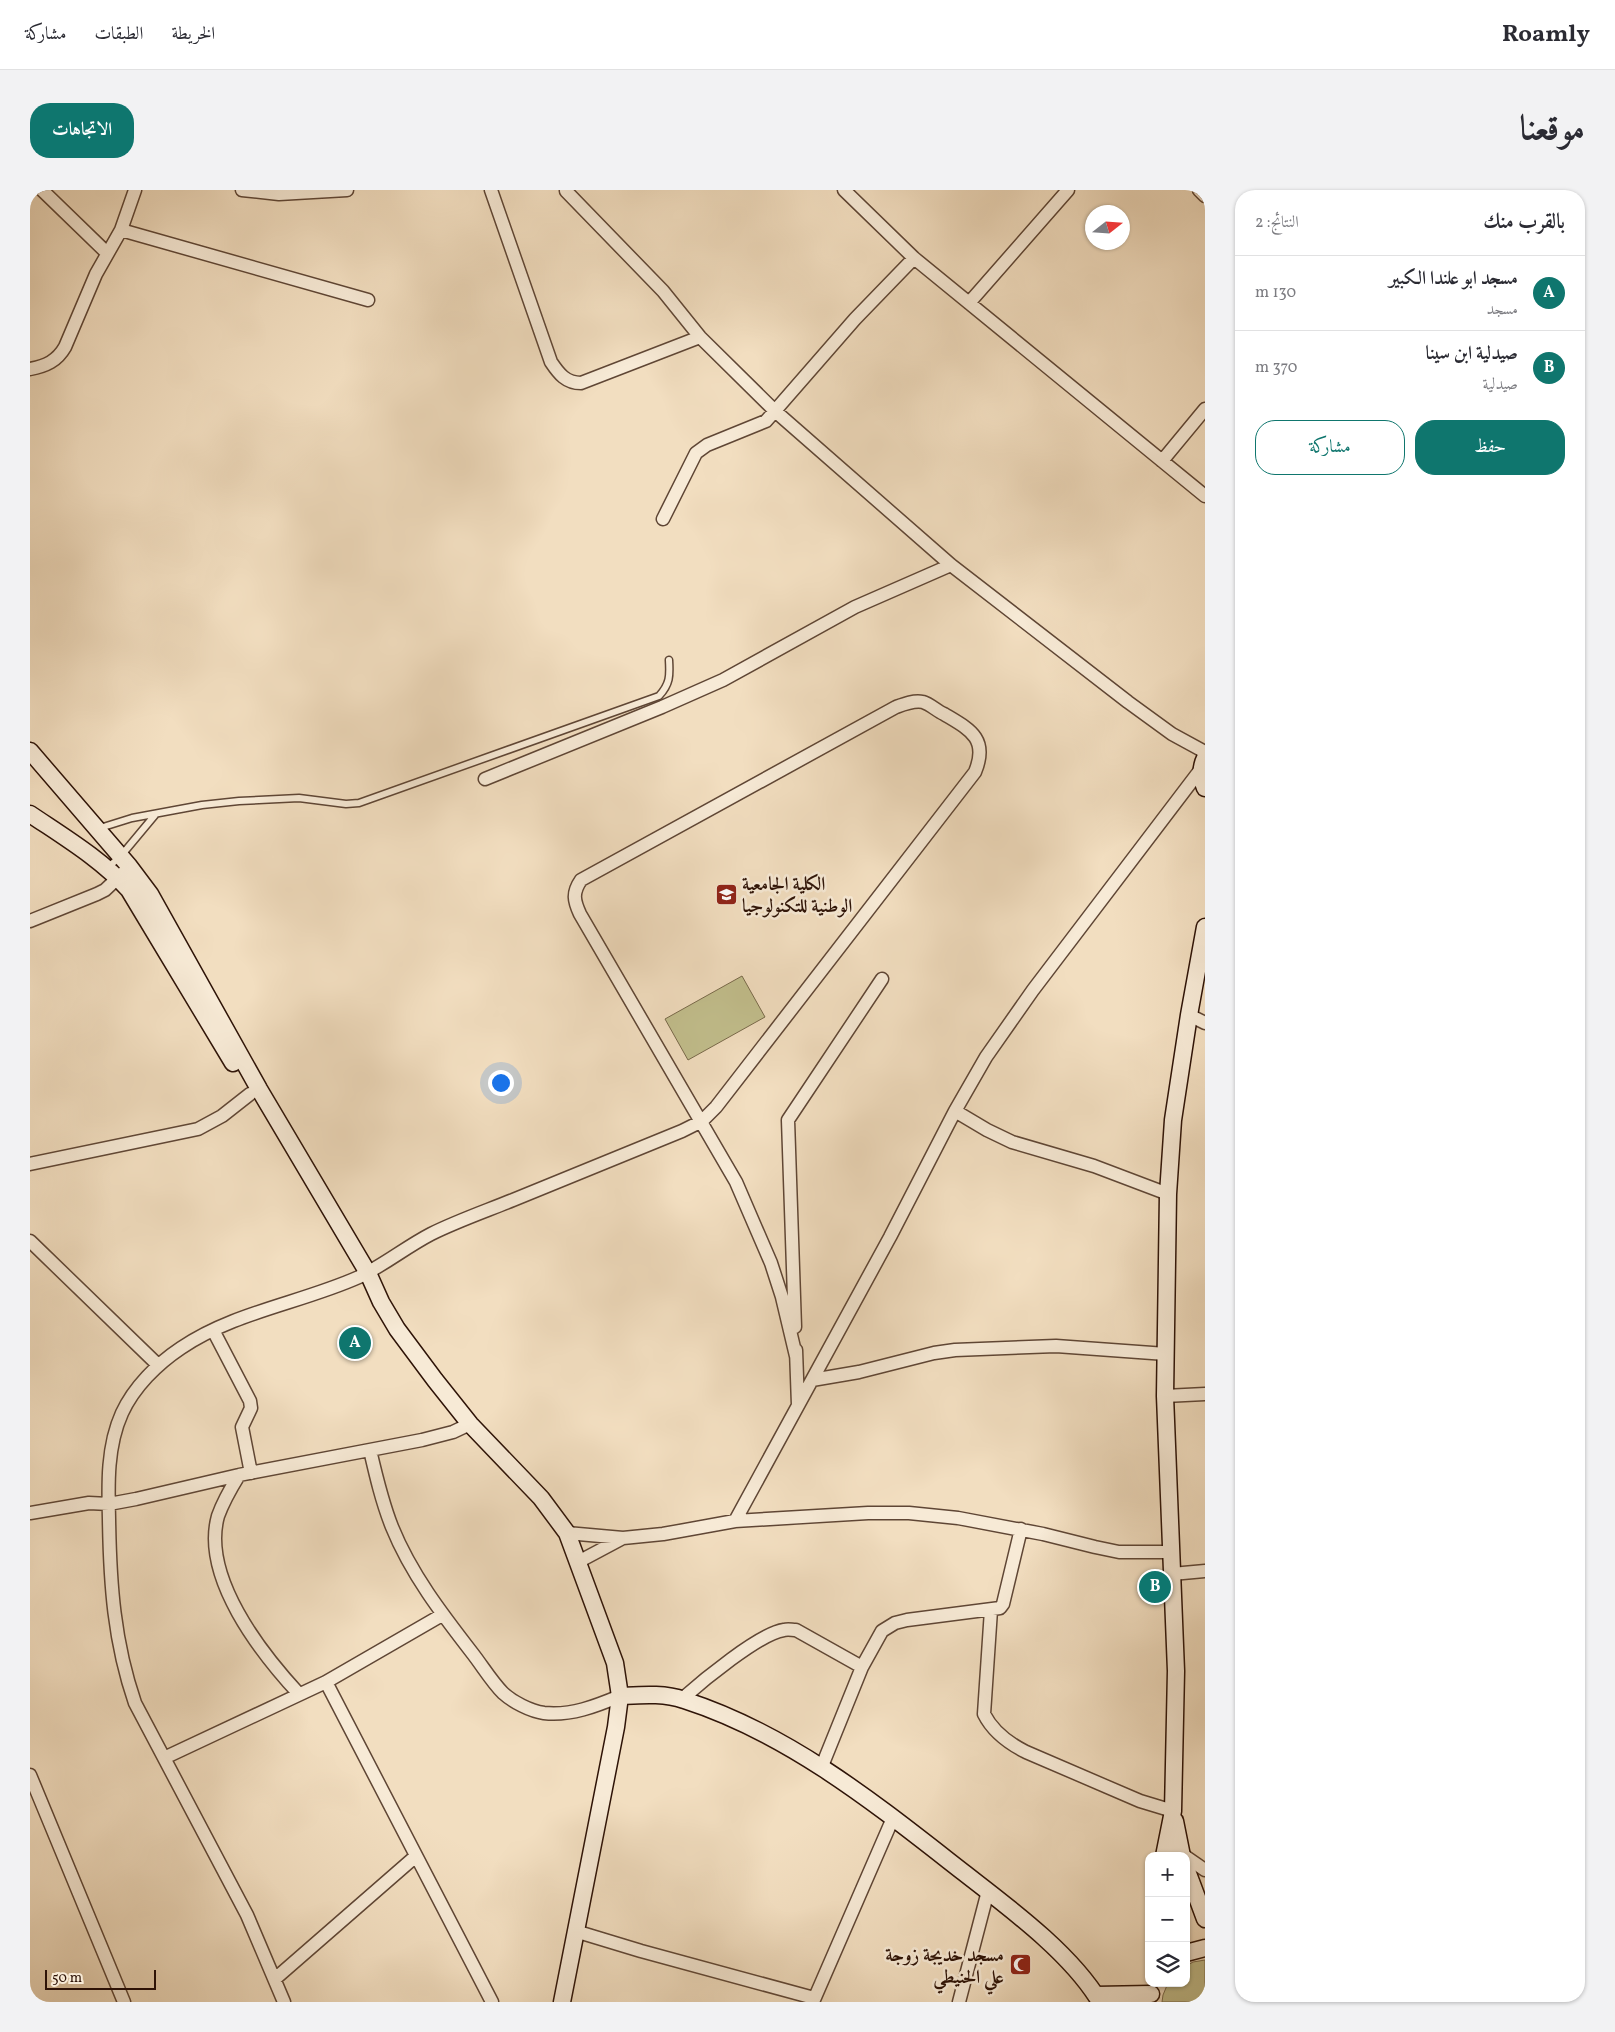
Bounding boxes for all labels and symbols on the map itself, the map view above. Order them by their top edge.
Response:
north arrow [1085,205,1130,250]
place label: الكلية الجامعية الوطنية للتكنولوجيا [742,872,852,920]
school or university icon: الكلية الجامعية الوطنية للتكنولوجيا [714,882,738,906]
your location [488,1070,514,1096]
pin: A [339,1324,371,1362]
pin: B [1139,1568,1171,1606]
place label: مسجد خديجة زوجة علي الحنيطي [885,1943,1004,1995]
mosque icon: مسجد خديجة زوجة علي الحنيطي [1008,1953,1032,1977]
scale bar [45,1967,156,1990]

